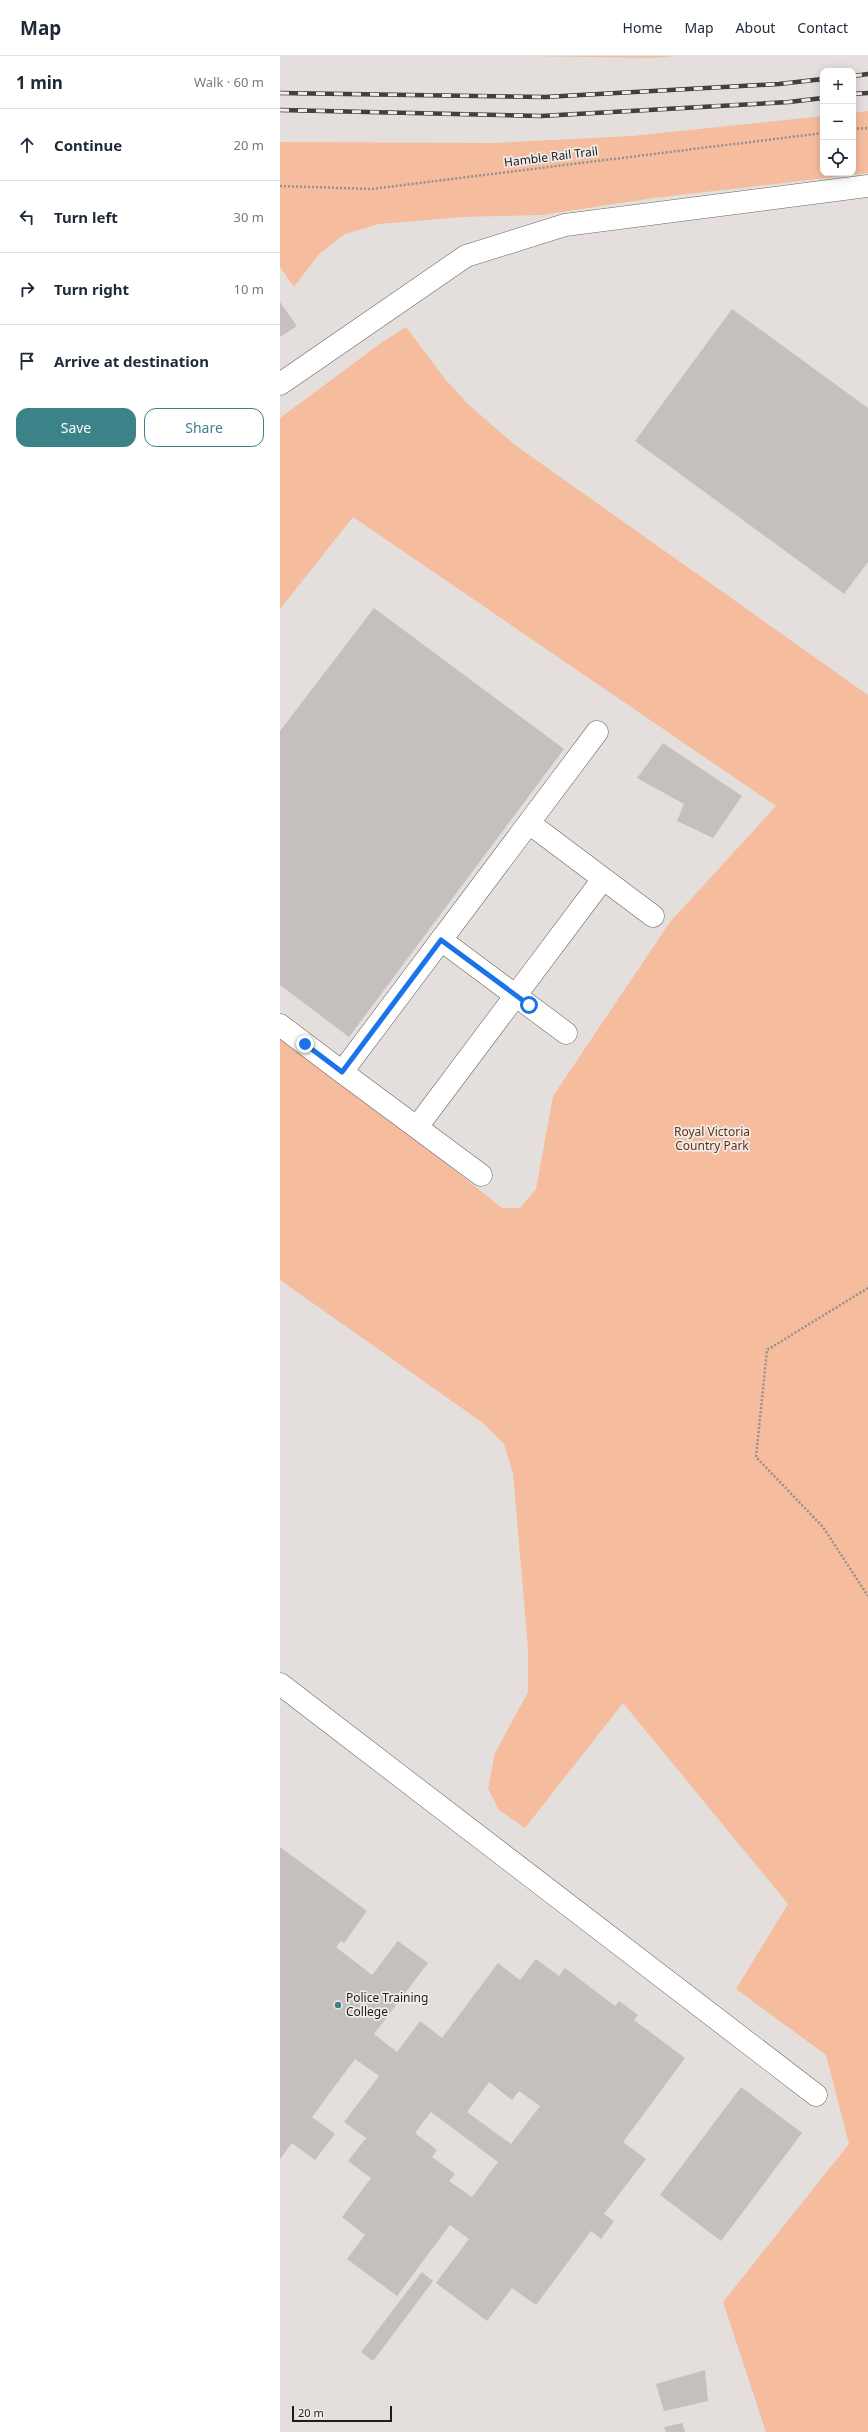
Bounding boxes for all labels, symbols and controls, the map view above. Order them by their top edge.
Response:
text: Map [20,15,61,41]
text: Home [623,18,662,37]
text: Map [684,18,714,37]
text: About [736,18,775,37]
text: Contact [797,18,848,37]
map controls [820,68,856,176]
button: + [820,68,856,104]
text: 1 min [16,71,63,94]
text: Walk · 60 m [194,73,264,91]
button: − [820,104,856,140]
icon: ahead [16,134,38,156]
text: Continue [54,135,122,155]
text: 20 m [234,136,264,154]
button: locate [820,140,856,176]
street label: Hamble Rail Trail [503,142,599,171]
icon: left [16,206,38,228]
text: Turn left [54,207,118,227]
text: 30 m [234,208,264,226]
icon: right [16,278,38,300]
text: Turn right [54,279,129,299]
text: 10 m [234,280,264,298]
icon: arrive [16,350,38,372]
text: Arrive at destination [54,351,209,371]
button: Save [16,408,136,447]
button: Share [144,408,264,447]
route start [520,996,538,1014]
route end [296,1035,314,1053]
park label: Royal Victoria Country Park [674,1123,750,1154]
place label: Police Training College [346,1989,428,2020]
marker: Police Training College [333,2000,343,2010]
scale bar [292,2404,392,2423]
text: 20 m [298,2405,324,2420]

